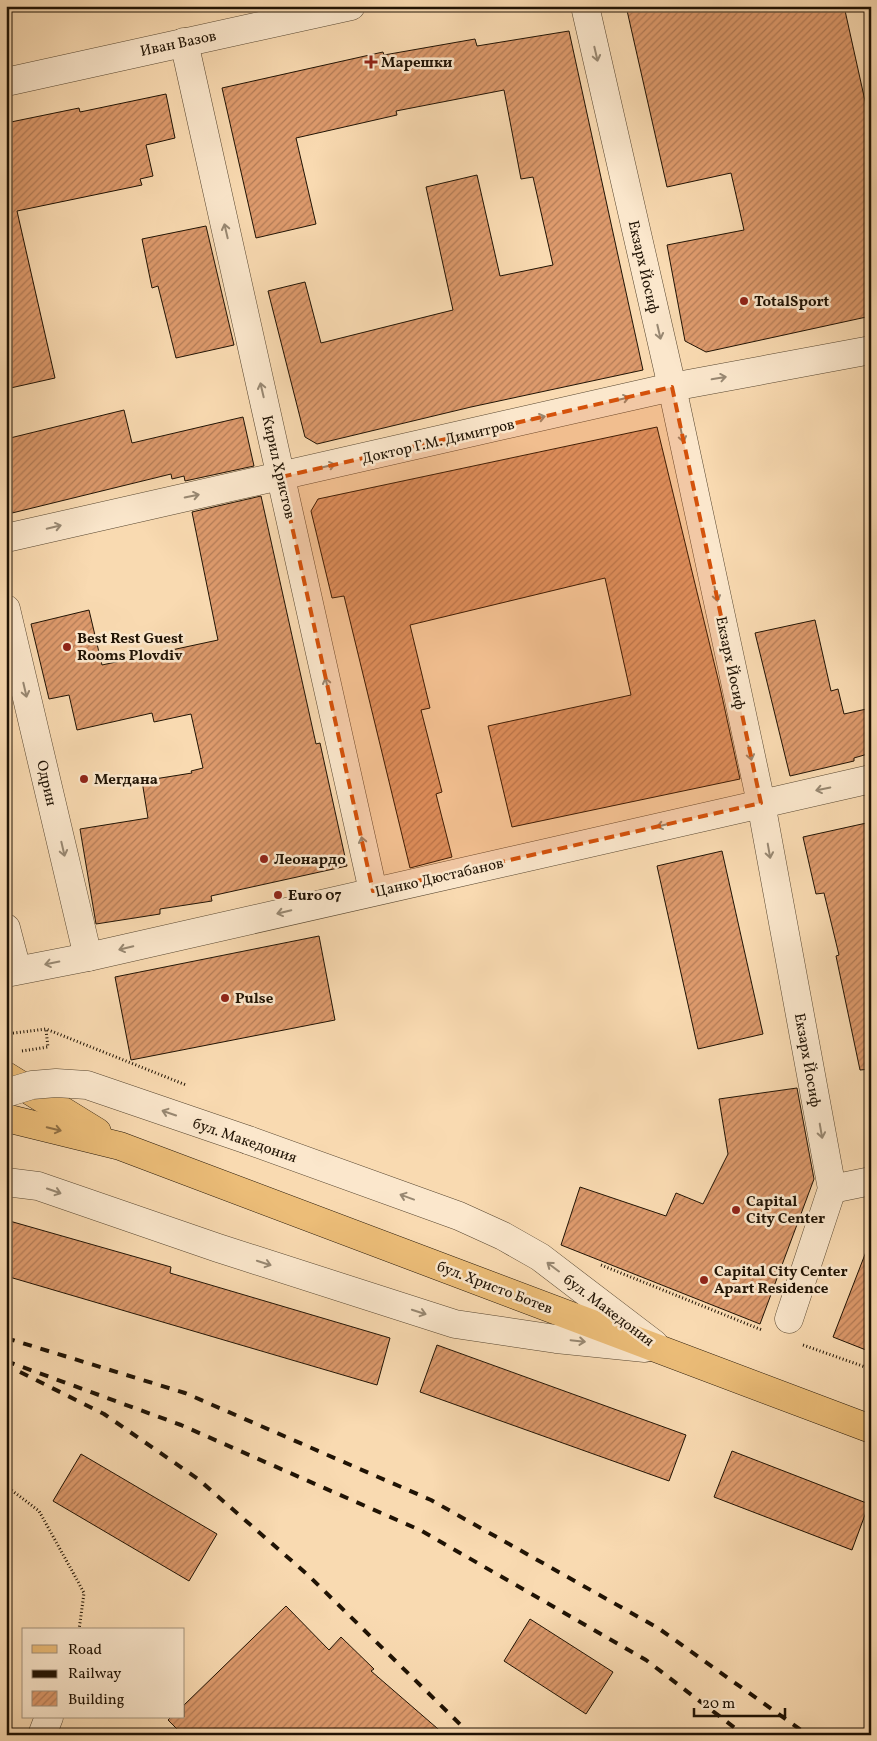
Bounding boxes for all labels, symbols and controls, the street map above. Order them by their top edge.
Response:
street label: Иван Вазов [138,26,218,63]
one-way arrow [592,45,601,61]
place label: Марешки [381,53,453,74]
marker: Марешки [365,56,377,68]
street label: Екзарх Йосиф [622,219,663,316]
one-way arrow [221,224,230,240]
place label: TotalSport [754,292,830,313]
marker: TotalSport [738,295,750,307]
one-way arrow [655,323,664,339]
one-way arrow [711,373,727,383]
one-way arrow [256,382,266,398]
one-way arrow [613,394,629,403]
street label: Кирил Христов [255,413,300,521]
one-way arrow [529,413,545,422]
street label: Доктор Г.М. Димитров [360,415,517,470]
one-way arrow [678,427,687,443]
one-way arrow [320,461,336,470]
one-way arrow [184,491,200,500]
one-way arrow [45,522,61,531]
one-way arrow [712,585,721,601]
street label: Екзарх Йосиф [709,615,750,712]
place label: Best Rest Guest Rooms Plovdiv [77,629,184,667]
marker: Best Rest Guest Rooms Plovdiv [61,641,73,653]
one-way arrow [322,678,331,694]
one-way arrow [21,682,30,698]
one-way arrow [746,744,755,760]
street label: Одрин [30,758,61,808]
place label: Мегдана [94,770,158,791]
marker: Мегдана [78,773,90,785]
one-way arrow [816,785,832,795]
one-way arrow [657,821,673,830]
one-way arrow [358,836,367,852]
one-way arrow [59,840,68,856]
one-way arrow [765,842,775,858]
place label: Леонардо [274,850,346,871]
marker: Леонардо [258,853,270,865]
street label: Цанко Дюстабанов [373,853,506,903]
place label: Euro 07 [288,886,342,907]
marker: Euro 07 [272,889,284,901]
one-way arrow [277,908,293,917]
one-way arrow [118,944,134,953]
one-way arrow [45,959,61,969]
place label: Pulse [235,989,274,1010]
marker: Pulse [219,992,231,1004]
street label: Екзарх Йосиф [788,1012,825,1109]
one-way arrow [162,1108,177,1117]
street label: бул. Македония [190,1114,300,1169]
one-way arrow [817,1123,826,1139]
one-way arrow [45,1125,61,1134]
one-way arrow [46,1187,61,1196]
one-way arrow [400,1192,415,1201]
place label: Capital City Center [746,1192,825,1230]
marker: Capital City Center [730,1204,742,1216]
street label: бул. Христо Ботев [433,1257,555,1320]
one-way arrow [256,1258,272,1268]
one-way arrow [547,1261,560,1272]
place label: Capital City Center Apart Residence [714,1262,848,1300]
street label: бул. Македония [558,1270,658,1353]
marker: Capital City Center Apart Residence [698,1274,710,1286]
one-way arrow [410,1308,426,1318]
one-way arrow [570,1337,586,1346]
legend [22,1628,185,1718]
text: Road [68,1640,102,1661]
text: Railway [68,1664,121,1685]
scale bar [694,1686,786,1718]
text: Building [68,1690,125,1711]
text: 20 m [702,1694,735,1715]

